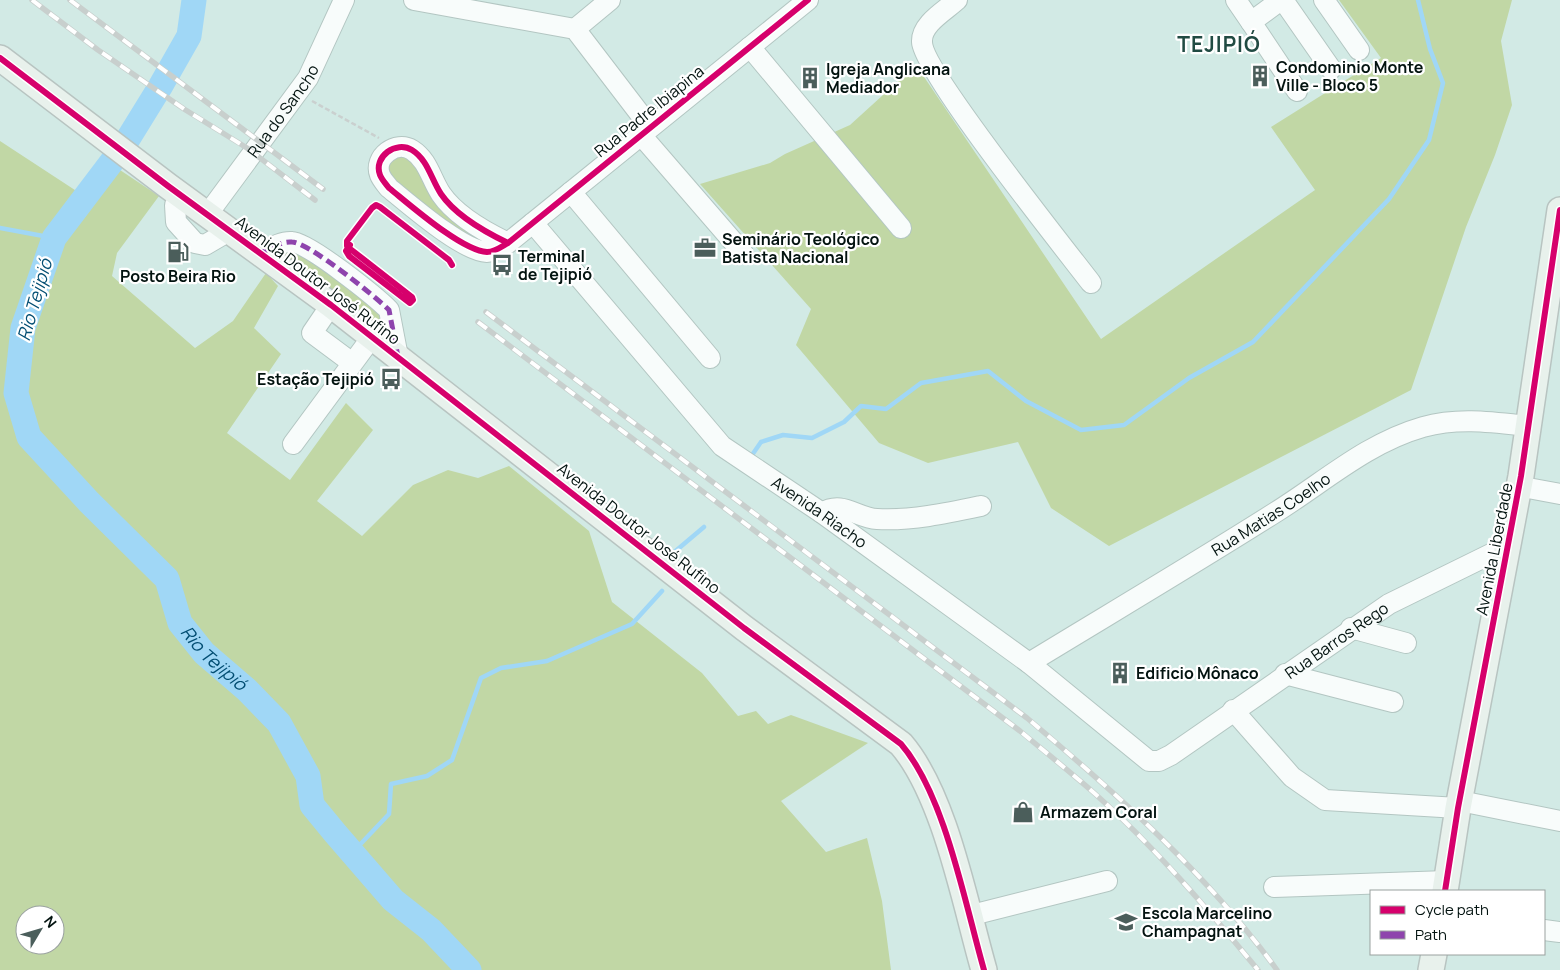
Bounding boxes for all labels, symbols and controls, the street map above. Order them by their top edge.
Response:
district label: TEJIPIÓ [1177,30,1261,58]
place label: Condominio Monte Ville - Bloco 5 [1276,56,1424,96]
place label: Igreja Anglicana Mediador [826,58,950,98]
street label: Rua Padre Ibiapina [590,60,708,162]
street label: Rua do Sancho [242,61,324,162]
building icon: Condominio Monte Ville - Bloco 5 [1247,63,1273,89]
building icon: Igreja Anglicana Mediador [797,65,823,91]
street label: Avenida Doutor José Rufino [231,211,405,349]
place label: Seminário Teológico Batista Nacional [722,228,880,268]
office icon: Seminário Teológico Batista Nacional [692,235,718,261]
fuel station icon: Posto Beira Rio [165,239,191,265]
place label: Terminal de Tejipió [518,245,592,285]
bus stop icon: Terminal de Tejipió [489,252,515,278]
water label: Rio Tejipió [11,255,57,343]
place label: Posto Beira Rio [120,265,236,287]
bus stop icon: Estação Tejipió [378,366,404,392]
place label: Estação Tejipió [257,368,374,390]
street label: Avenida Doutor José Rufino [553,457,725,599]
street label: Rua Matias Coelho [1207,467,1335,561]
street label: Avenida Riacho [767,471,872,553]
street label: Avenida Liberdade [1470,481,1518,617]
street label: Rua Barros Rego [1280,597,1393,684]
water label: Rio Tejipió [176,620,253,696]
building icon: Edificio Mônaco [1107,660,1133,686]
place label: Edificio Mônaco [1136,662,1259,684]
shop icon: Armazem Coral [1010,799,1036,825]
place label: Armazem Coral [1040,801,1157,823]
legend [1370,890,1545,955]
text: Cycle path [1415,899,1489,920]
place label: Escola Marcelino Champagnat [1142,902,1272,942]
north arrow [15,905,65,955]
school or university icon: Escola Marcelino Champagnat [1113,909,1139,935]
text: N [40,912,61,932]
text: Path [1415,924,1447,945]

